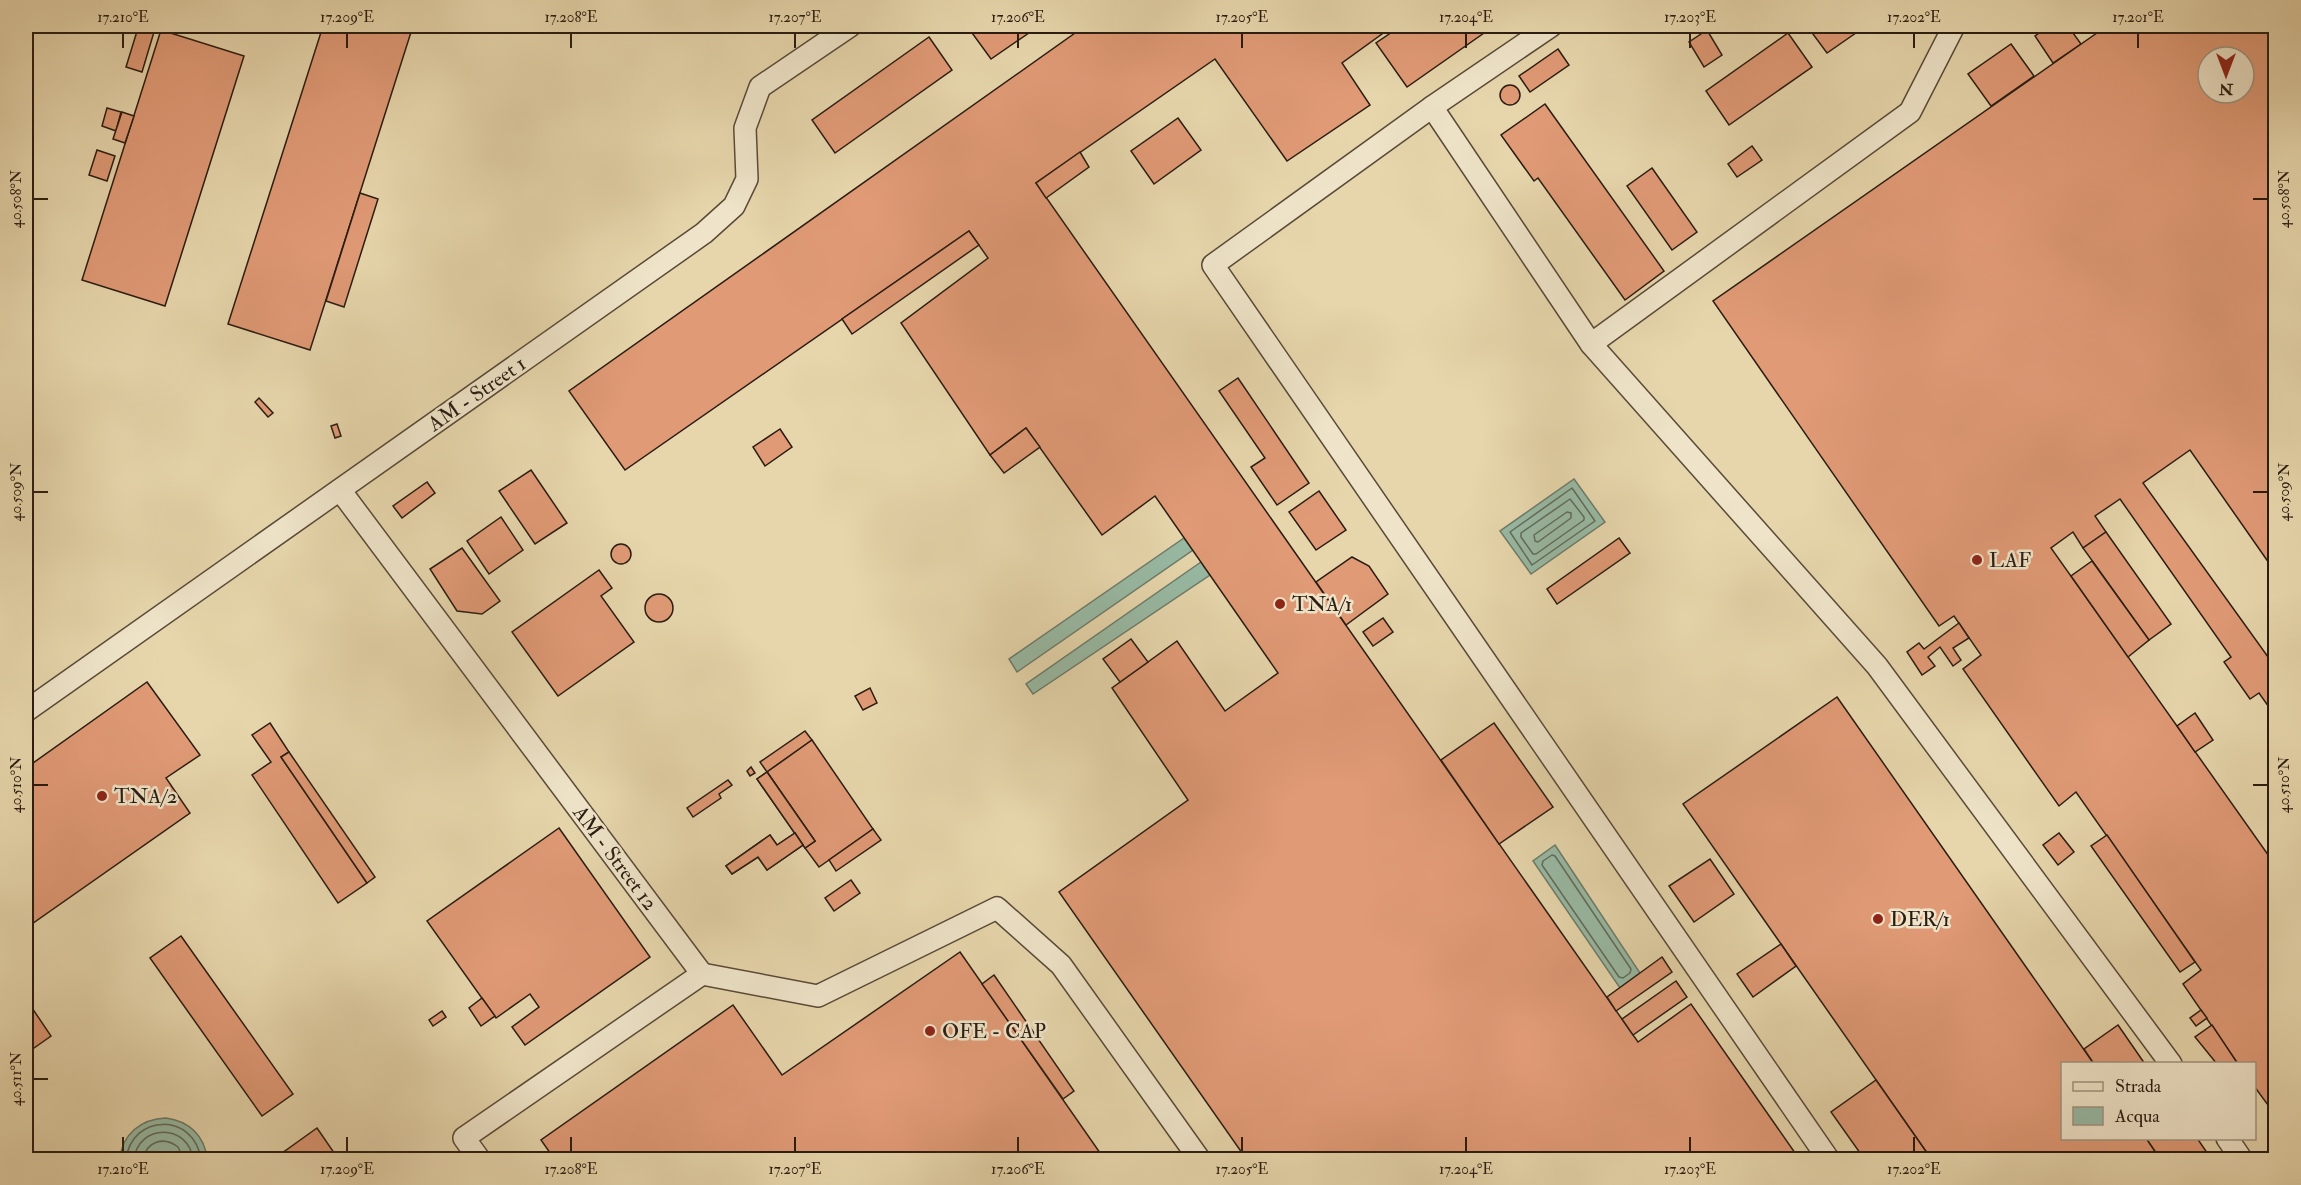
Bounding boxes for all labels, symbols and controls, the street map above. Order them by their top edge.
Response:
text: 17.210°E [97,8,149,27]
text: 17.209°E [320,8,374,27]
text: 17.208°E [544,8,598,27]
text: 17.207°E [768,8,822,27]
text: 17.206°E [991,8,1045,27]
text: 17.205°E [1216,8,1269,27]
text: 17.204°E [1439,8,1493,27]
text: 17.203°E [1664,8,1716,27]
text: 17.202°E [1887,8,1941,27]
text: 17.201°E [2112,8,2164,27]
north arrow [2196,45,2256,105]
text: N [2218,79,2234,99]
text: 40.508°N [7,169,26,228]
text: 40.508°N [2275,169,2294,228]
street label: AM - Street 1 [422,350,531,438]
text: 40.509°N [7,462,26,522]
text: 40.509°N [2275,462,2294,522]
place label: LAF [1989,547,2031,574]
marker: LAF [1970,553,1984,567]
place label: TNA/1 [1292,591,1352,618]
marker: TNA/1 [1273,597,1287,611]
text: 40.510°N [7,756,26,813]
text: 40.510°N [2275,756,2294,813]
place label: TNA/2 [114,783,177,810]
marker: TNA/2 [95,789,109,803]
street label: AM - Street 12 [566,799,663,916]
place label: DER/1 [1890,906,1950,933]
marker: DER/1 [1871,912,1885,926]
place label: OFE - CAP [942,1018,1046,1045]
marker: OFE - CAP [923,1024,937,1038]
text: 40.511°N [7,1051,26,1106]
legend [2061,1062,2256,1140]
text: Strada [2115,1075,2162,1098]
text: Acqua [2114,1105,2160,1128]
text: 17.210°E [97,1160,149,1179]
text: 17.209°E [320,1160,374,1179]
text: 17.208°E [544,1160,598,1179]
text: 17.207°E [768,1160,822,1179]
text: 17.206°E [991,1160,1045,1179]
text: 17.205°E [1216,1160,1269,1179]
text: 17.204°E [1439,1160,1493,1179]
text: 17.203°E [1664,1160,1716,1179]
text: 17.202°E [1887,1160,1941,1179]

